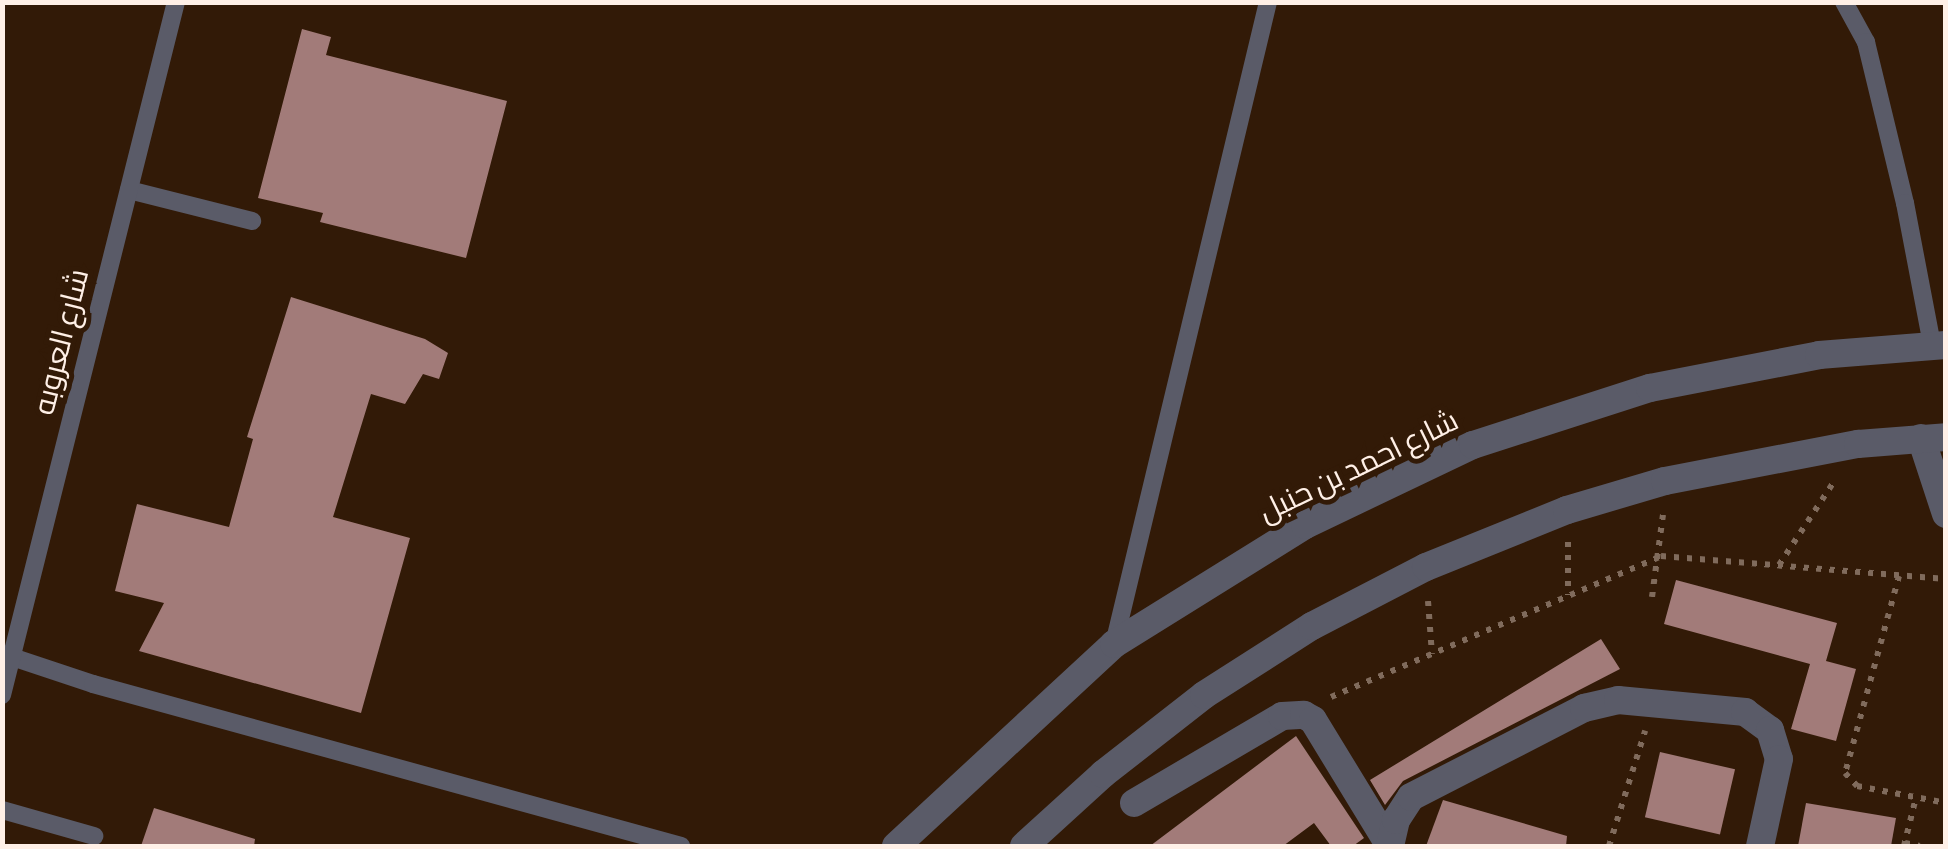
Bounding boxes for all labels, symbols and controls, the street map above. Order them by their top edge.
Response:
street label: شارع العروبه [27,265,97,419]
street label: شارع احمد بن حنبل [1253,403,1465,531]

